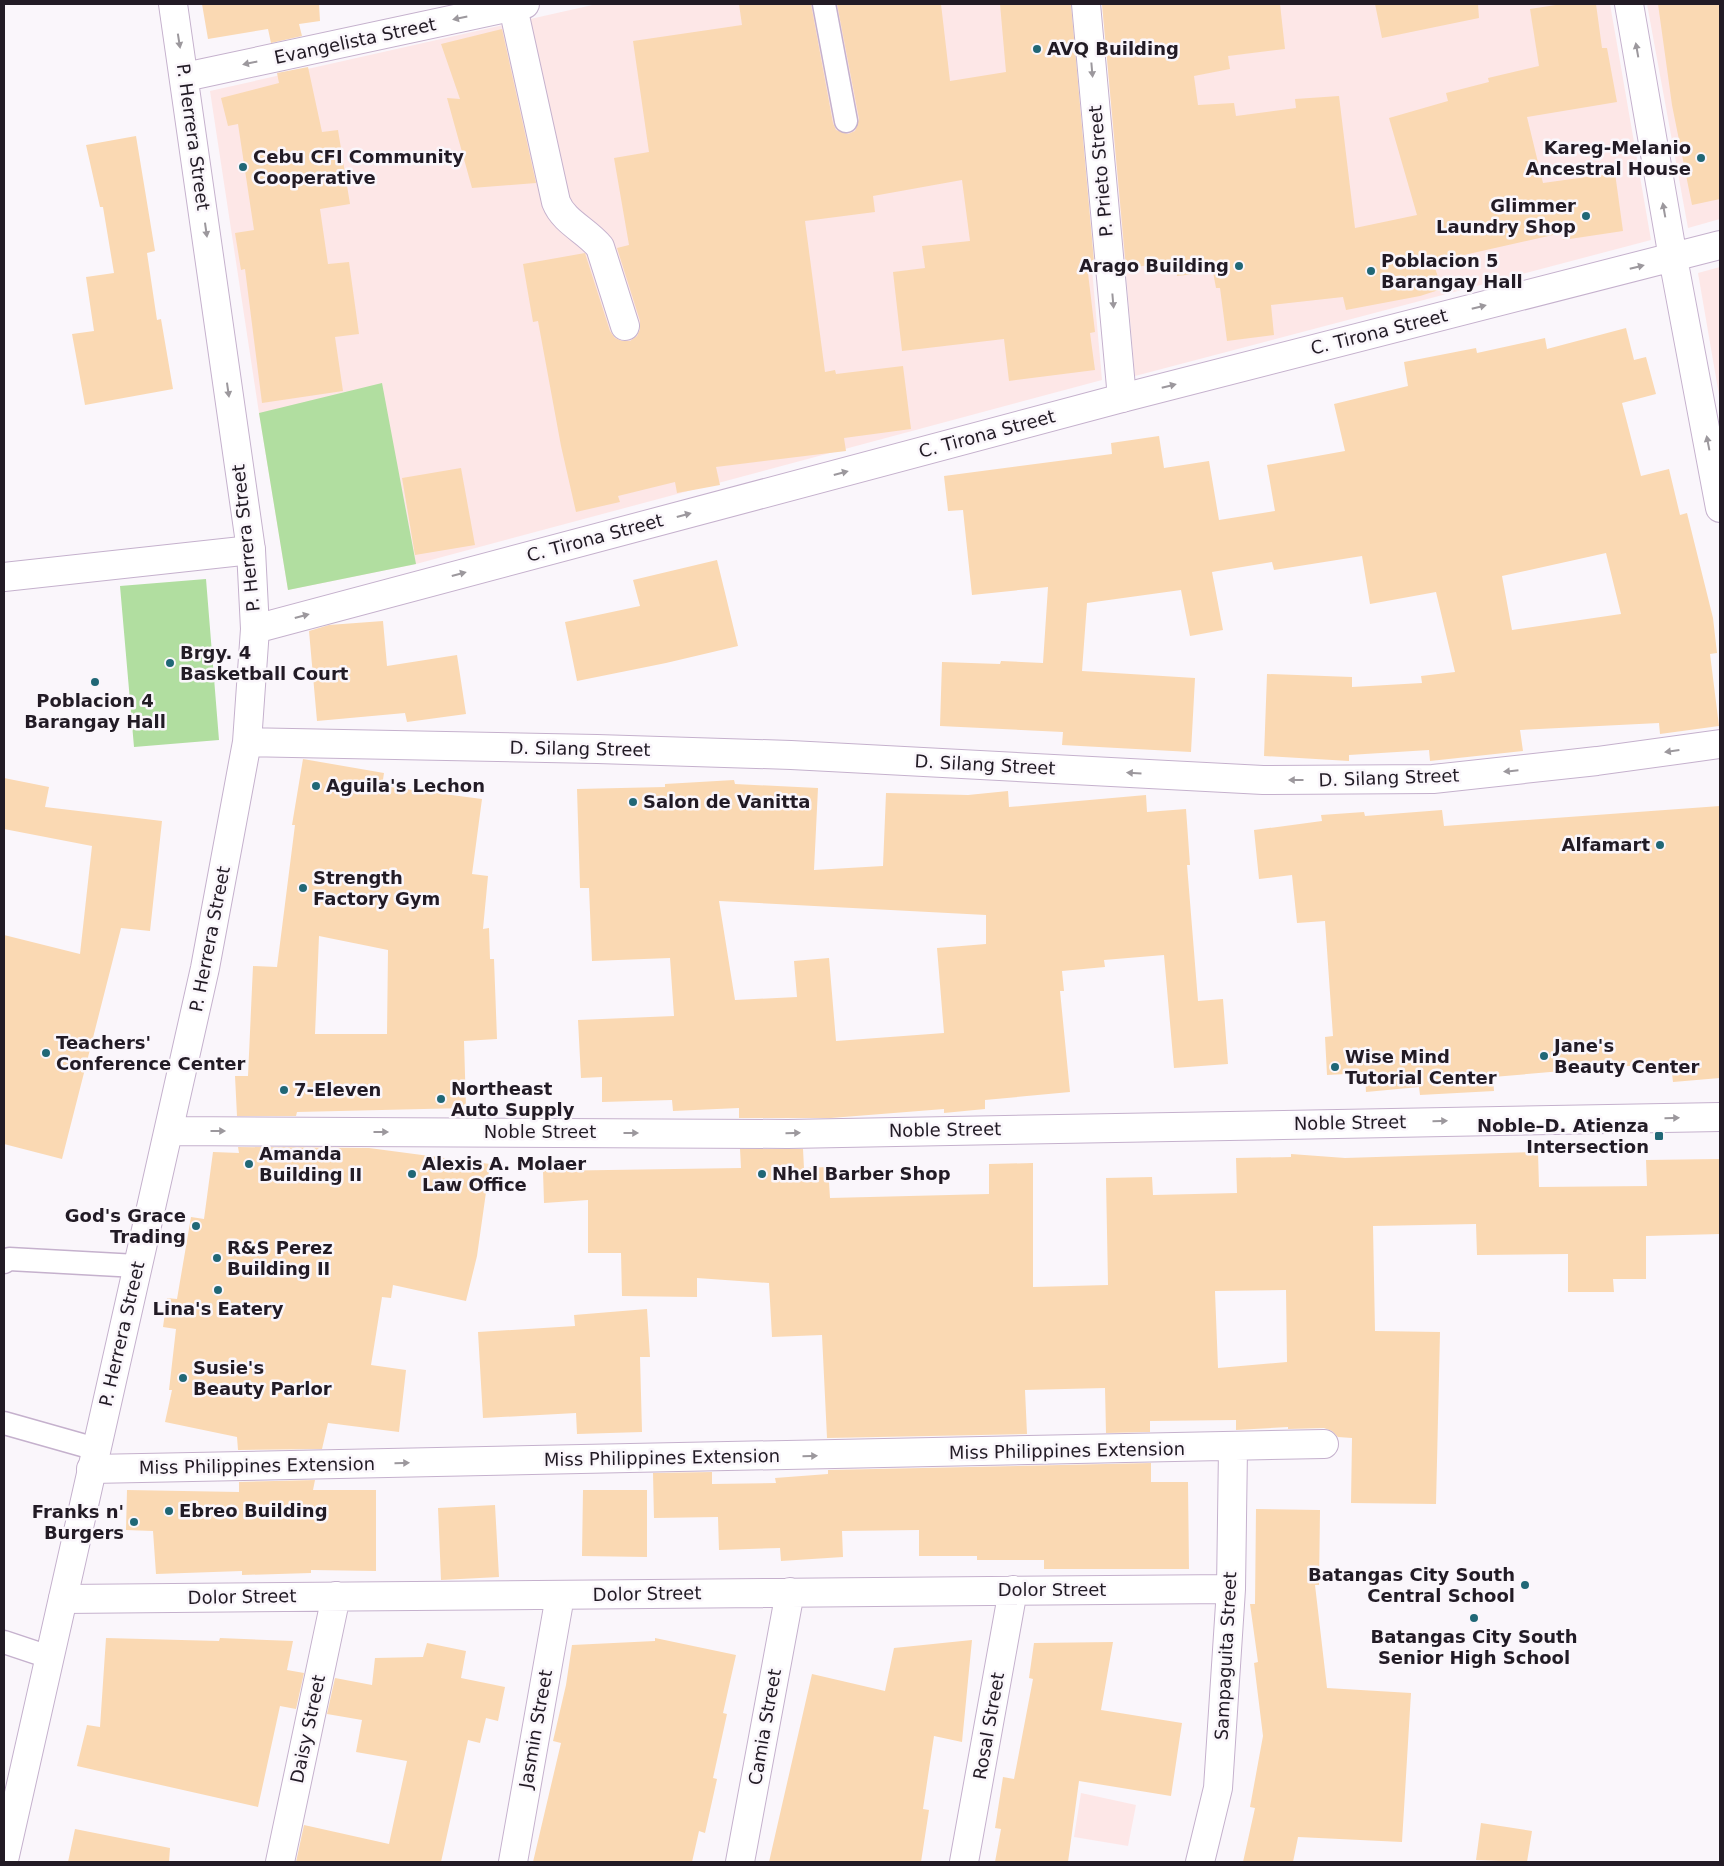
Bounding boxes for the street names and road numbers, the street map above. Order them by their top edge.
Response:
street label: Evangelista Street [272,13,438,68]
street label: P. Herrera Street [173,62,214,212]
street label: P. Prieto Street [1084,104,1117,238]
street label: C. Tirona Street [1308,304,1449,359]
street label: C. Tirona Street [916,405,1057,462]
street label: P. Herrera Street [227,463,264,613]
street label: C. Tirona Street [524,509,665,566]
street label: D. Silang Street [509,737,651,760]
street label: D. Silang Street [914,750,1056,779]
street label: D. Silang Street [1318,765,1460,790]
street label: P. Herrera Street [185,864,234,1014]
street label: Noble Street [1294,1111,1406,1134]
street label: Noble Street [889,1118,1001,1141]
street label: Noble Street [484,1121,596,1142]
street label: P. Herrera Street [95,1259,148,1408]
street label: Miss Philippines Extension [949,1438,1185,1463]
street label: Miss Philippines Extension [544,1445,780,1470]
street label: Miss Philippines Extension [139,1453,375,1478]
street label: Sampaguita Street [1211,1571,1240,1741]
street label: Dolor Street [998,1579,1106,1600]
street label: Dolor Street [592,1582,702,1605]
street label: Dolor Street [187,1585,297,1608]
street label: Camia Street [744,1667,785,1787]
street label: Jasmin Street [515,1668,556,1791]
street label: Rosal Street [969,1671,1008,1781]
street label: Daisy Street [286,1673,329,1785]

